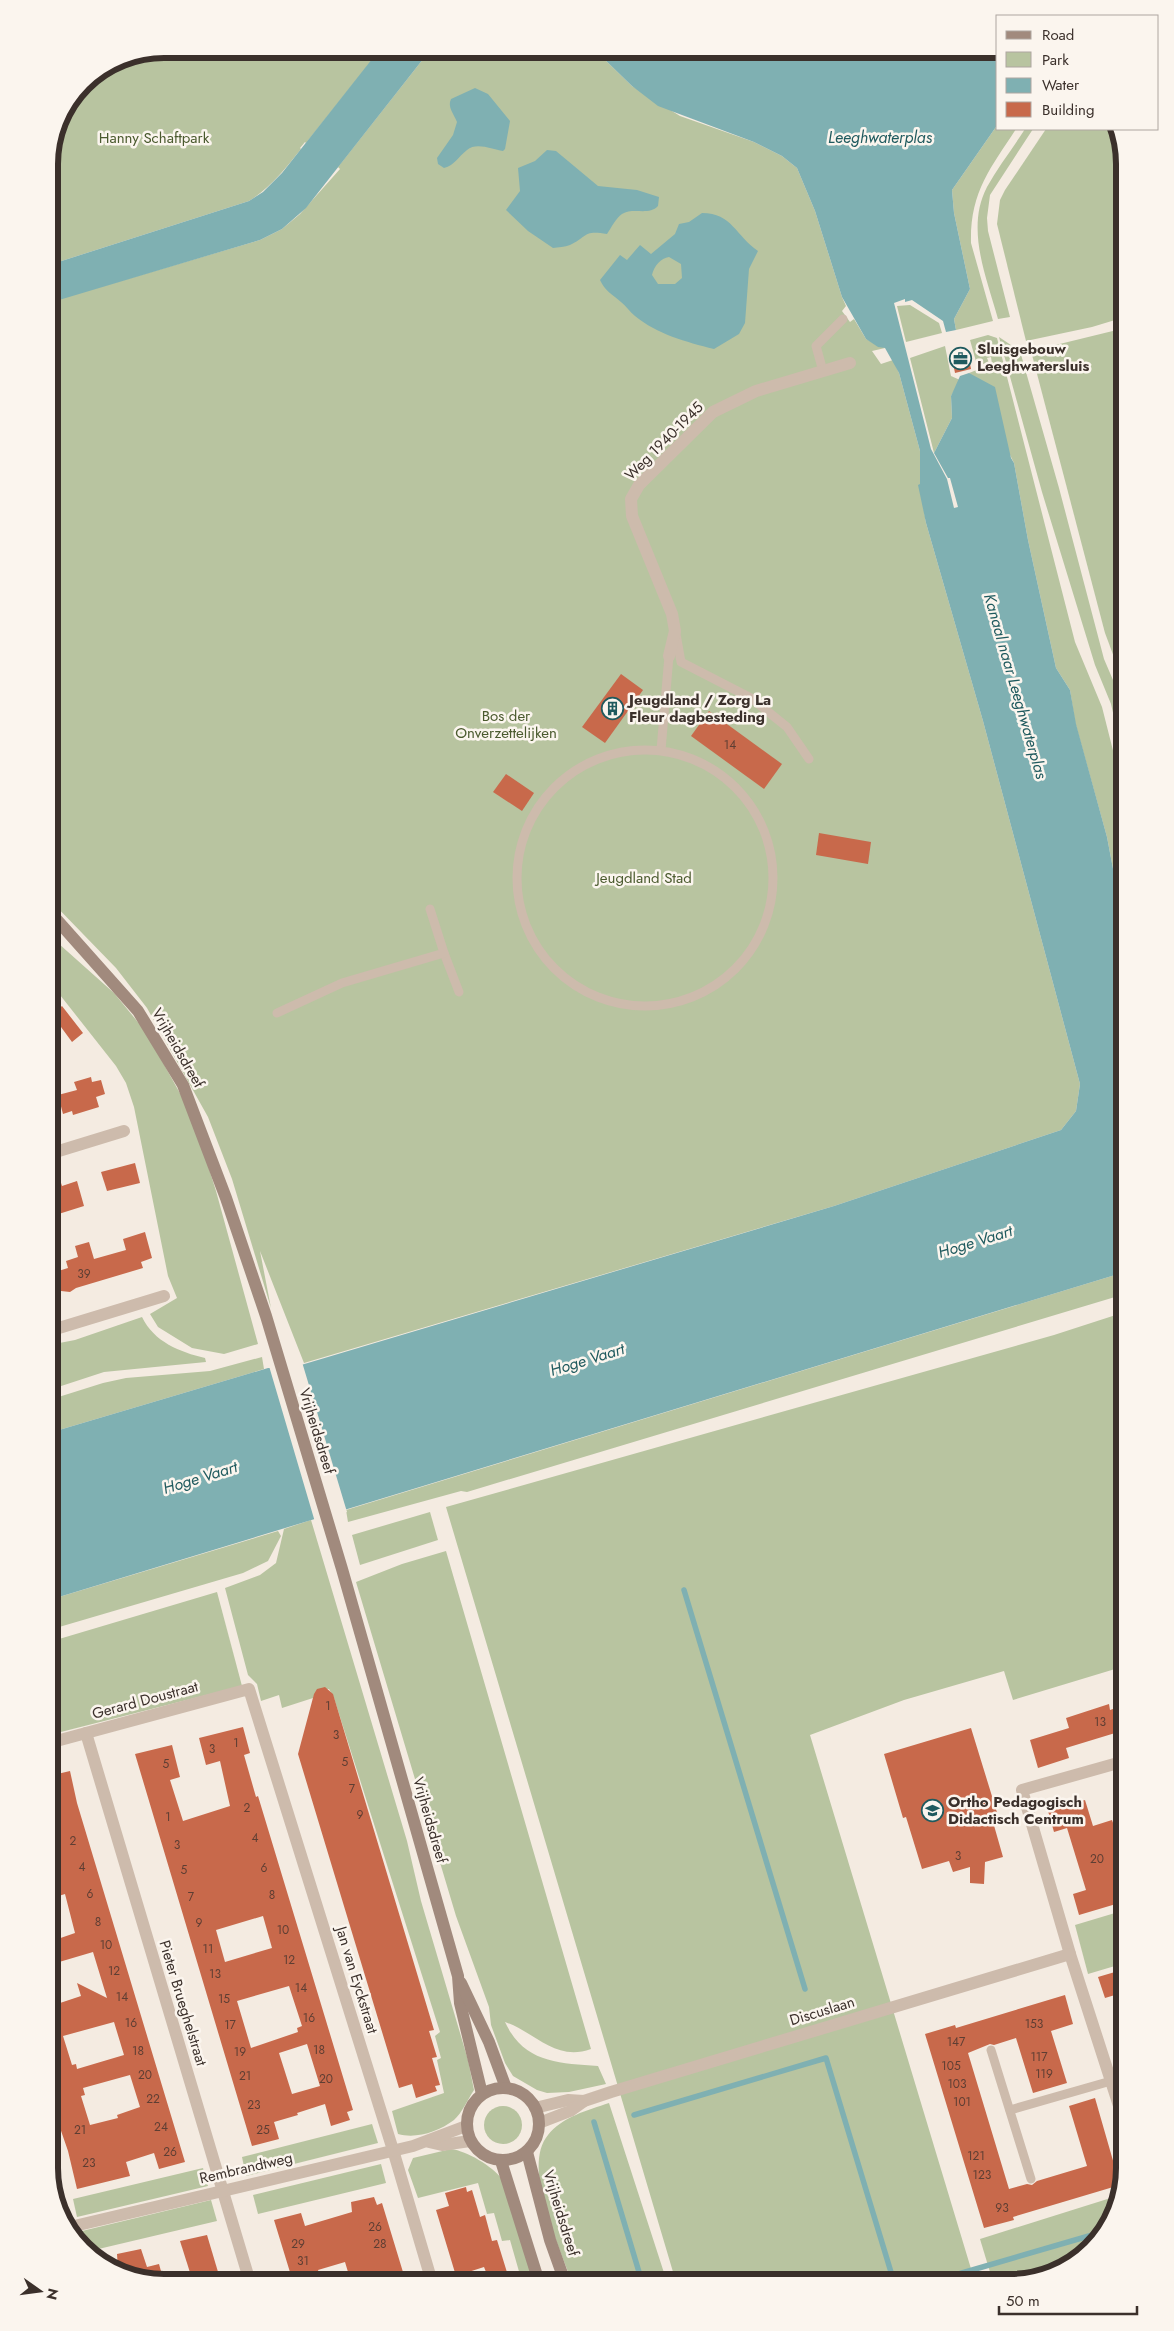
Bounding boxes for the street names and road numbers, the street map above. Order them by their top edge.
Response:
street label: Weg 1940-1945 [620,397,708,485]
street label: Vrijheidsdreef [146,1004,210,1093]
street label: Vrijheidsdreef [293,1385,341,1477]
street label: Gerard Doustraat [90,1675,201,1725]
street label: Vrijheidsdreef [407,1774,453,1866]
street label: Jan van Eyckstraat [330,1922,384,2036]
street label: Pieter Brueghelstraat [153,1937,213,2069]
street label: Discuslaan [787,1991,857,2031]
street label: Rembrandtweg [197,2147,295,2189]
street label: Vrijheidsdreef [537,2167,585,2259]

